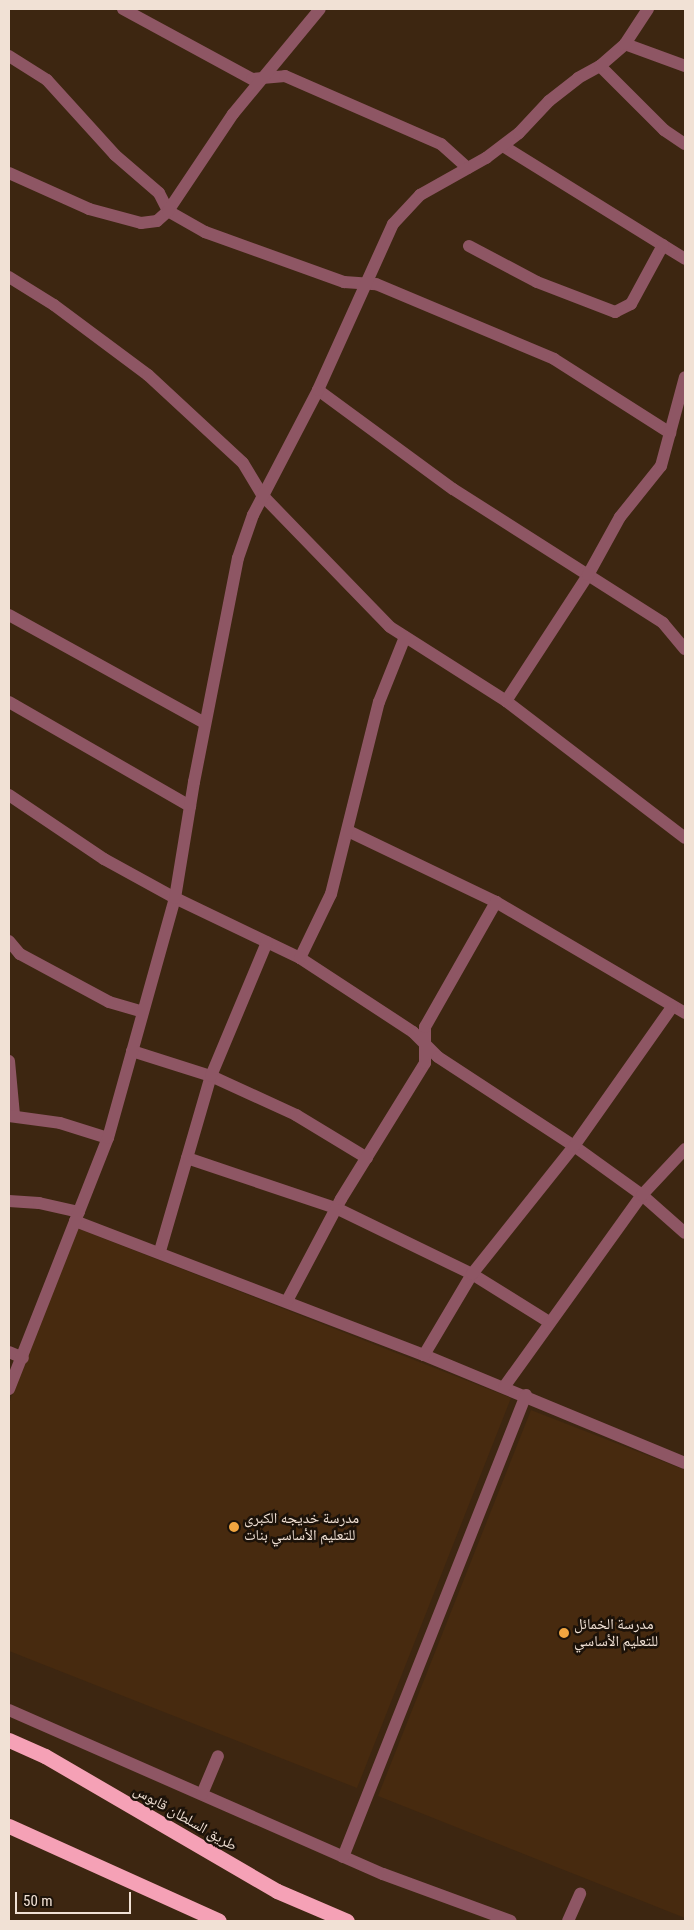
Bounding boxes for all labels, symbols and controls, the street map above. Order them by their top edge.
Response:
place label: مدرسة خديجه الكبرى للتعليم الأساسي بنات [244,1509,359,1544]
marker: مدرسة خديجه الكبرى للتعليم الأساسي بنات [228,1521,240,1533]
place label: مدرسة الخمائل للتعليم الأساسي [574,1615,658,1650]
marker: مدرسة الخمائل للتعليم الأساسي [558,1627,570,1639]
street label: طريق السلطان قابوس [130,1781,240,1855]
scale bar [18,1882,134,1914]
text: 50 m [23,1892,53,1910]

